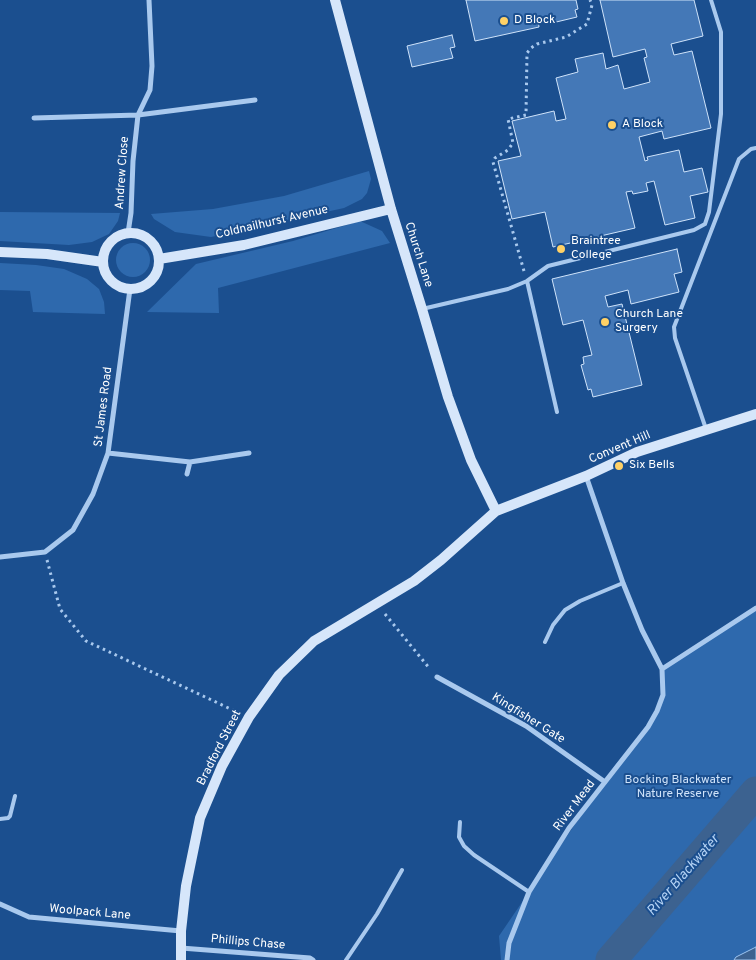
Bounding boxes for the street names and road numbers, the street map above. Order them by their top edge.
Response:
street label: Andrew Close [113,136,133,210]
street label: Coldnailhurst Avenue [214,203,330,243]
street label: Church Lane [401,221,435,289]
street label: St James Road [92,366,116,448]
street label: Convent Hill [587,429,653,467]
street label: Kingfisher Gate [489,691,567,747]
street label: Bradford Street [195,708,245,788]
street label: River Mead [551,778,599,834]
street label: Woolpack Lane [49,902,131,924]
street label: Phillips Chase [210,933,286,953]

